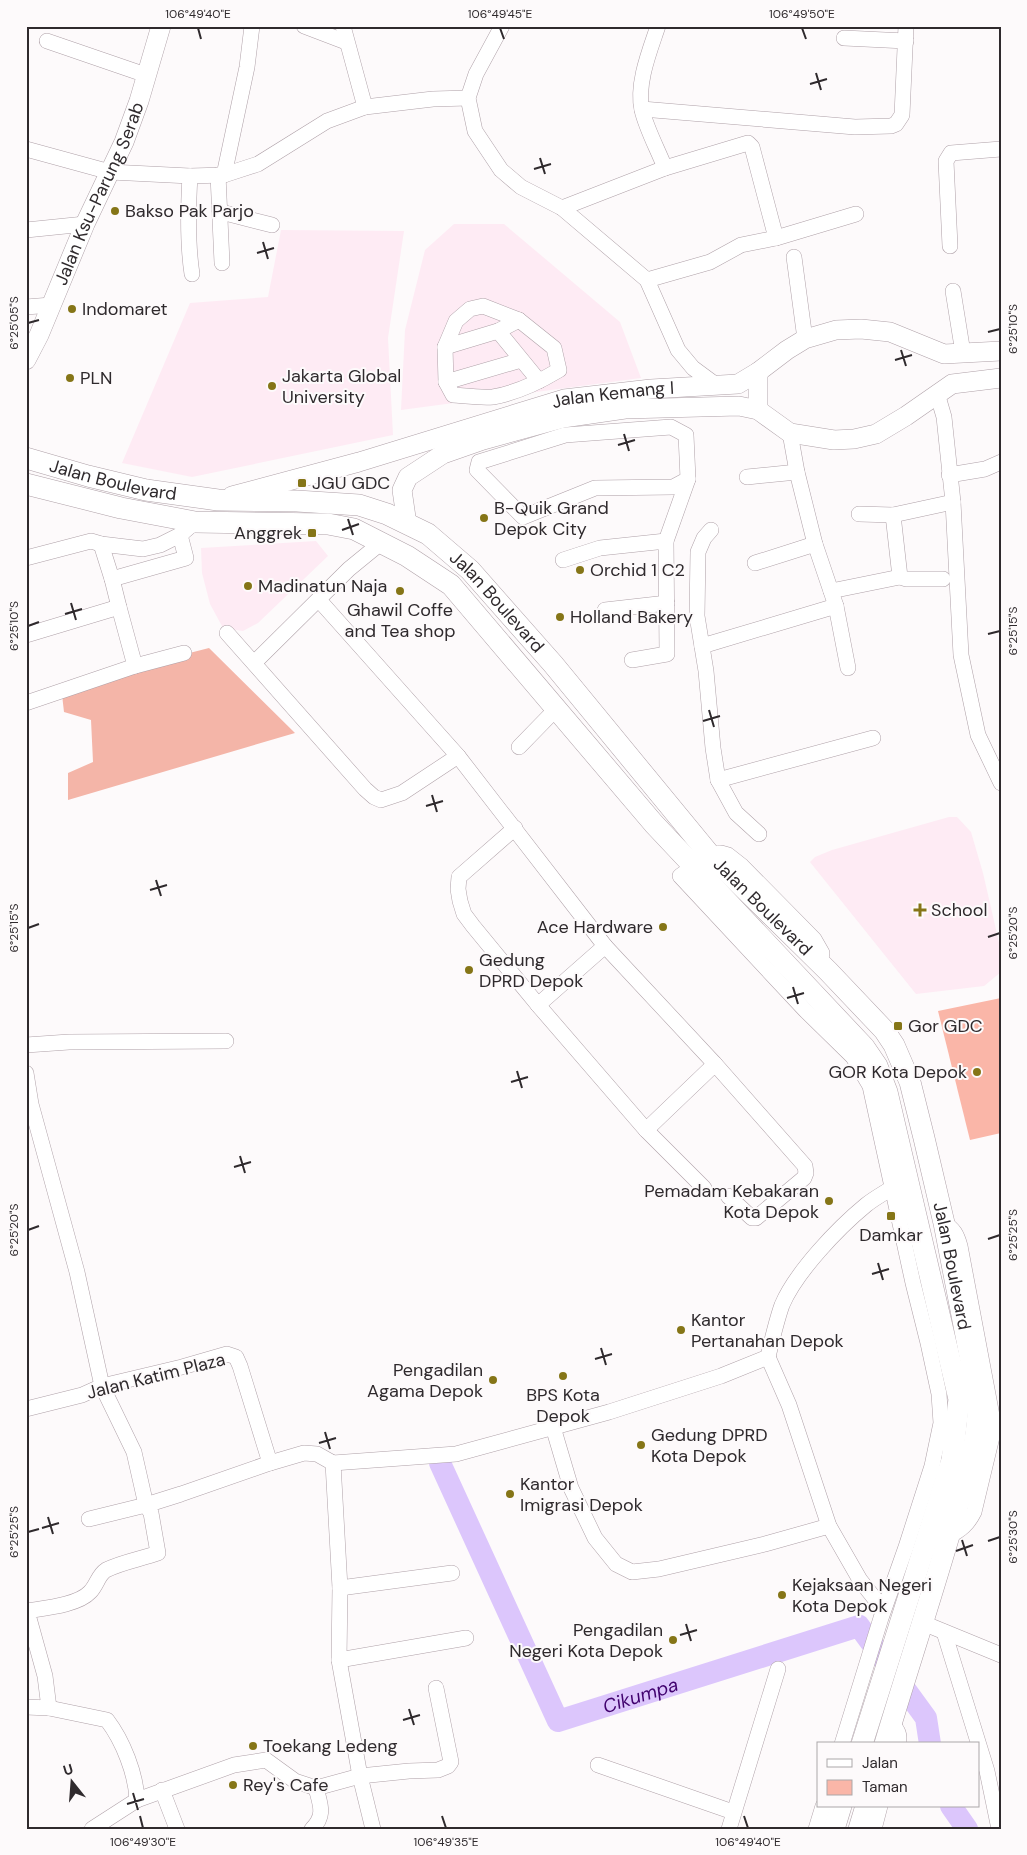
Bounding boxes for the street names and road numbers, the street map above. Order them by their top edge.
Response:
street label: Jalan Ksu-Parung Serab [49,99,150,289]
street label: Jalan Kemang I [548,376,675,414]
street label: Jalan Boulevard [47,453,178,506]
street label: Jalan Boulevard [444,546,550,658]
street label: Jalan Boulevard [708,853,818,961]
street label: Jalan Boulevard [927,1200,977,1332]
street label: Jalan Katim Plaza [84,1347,228,1405]

